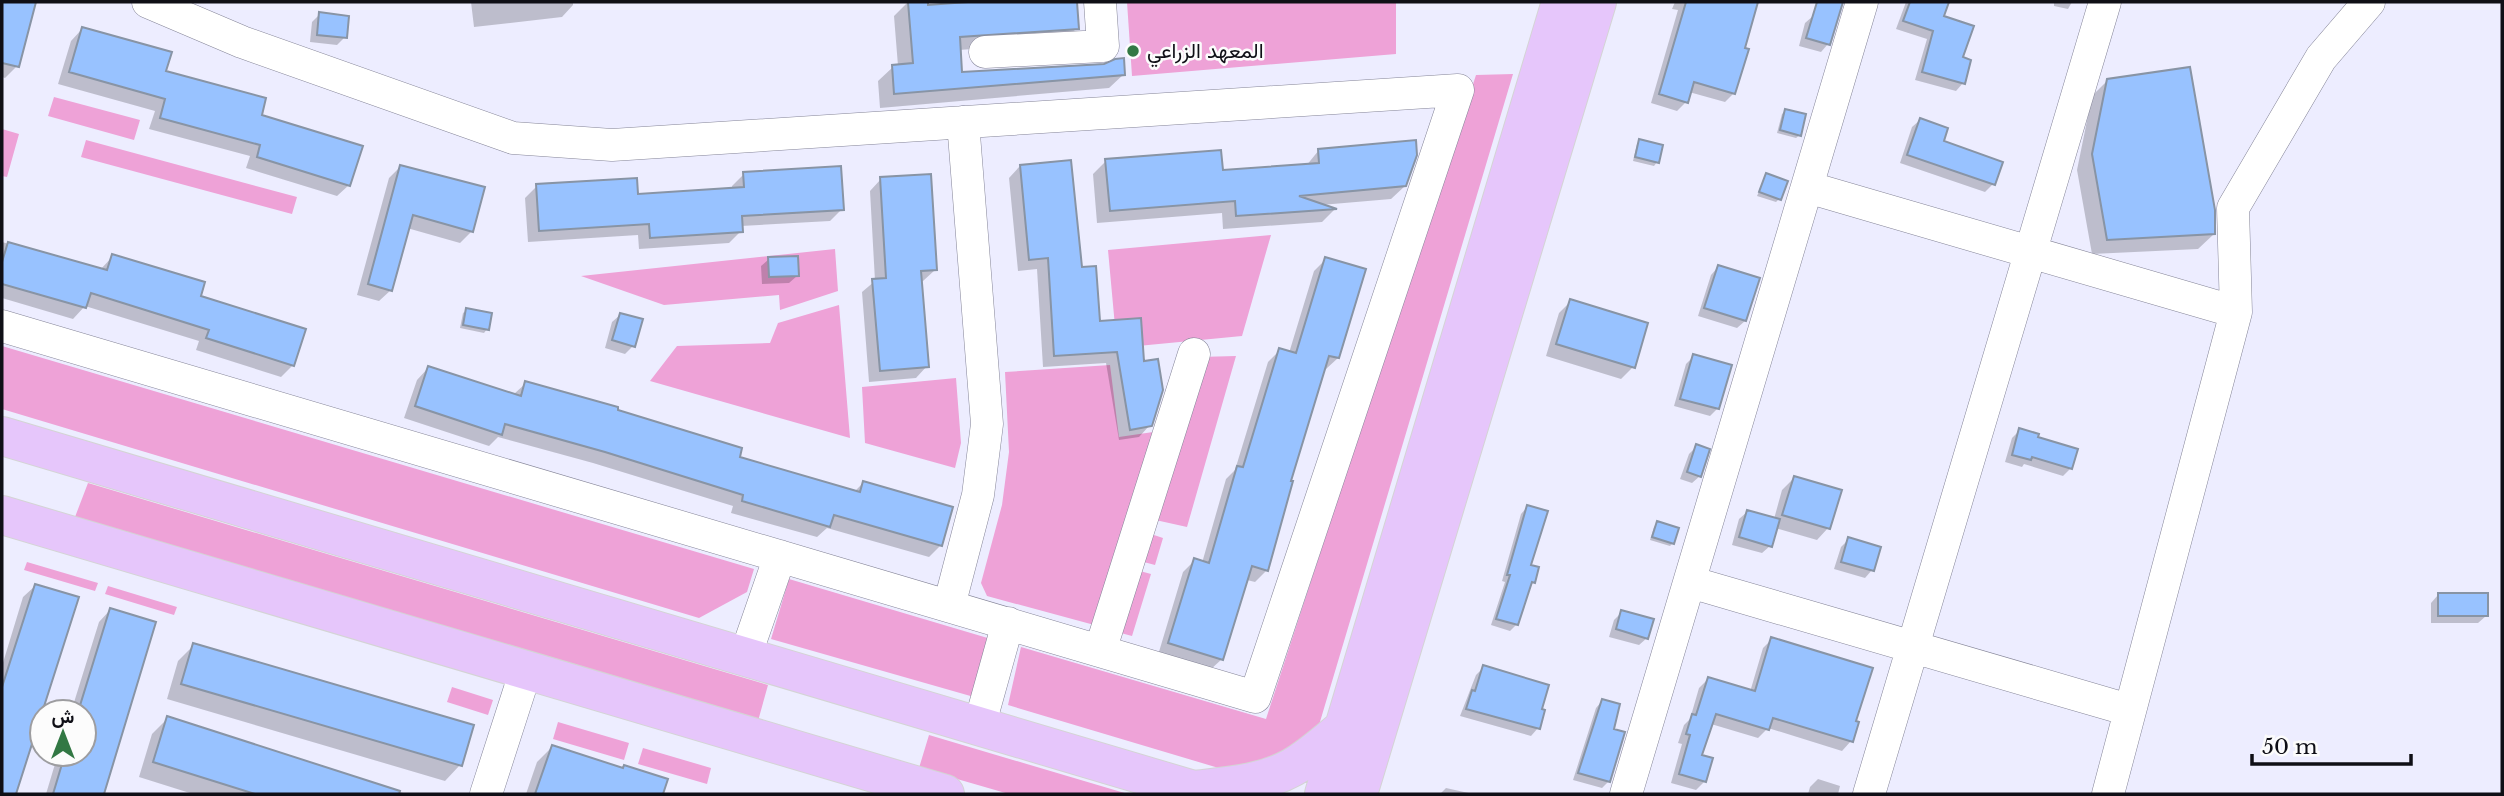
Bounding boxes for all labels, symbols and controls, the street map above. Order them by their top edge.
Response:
place label: المعهد الزراعي [1147,38,1264,68]
marker: المعهد الزراعي [1125,43,1141,59]
north arrow [28,698,98,768]
text: ش [52,705,75,728]
scale bar [2252,722,2411,766]
text: 50 m [2262,734,2318,760]

